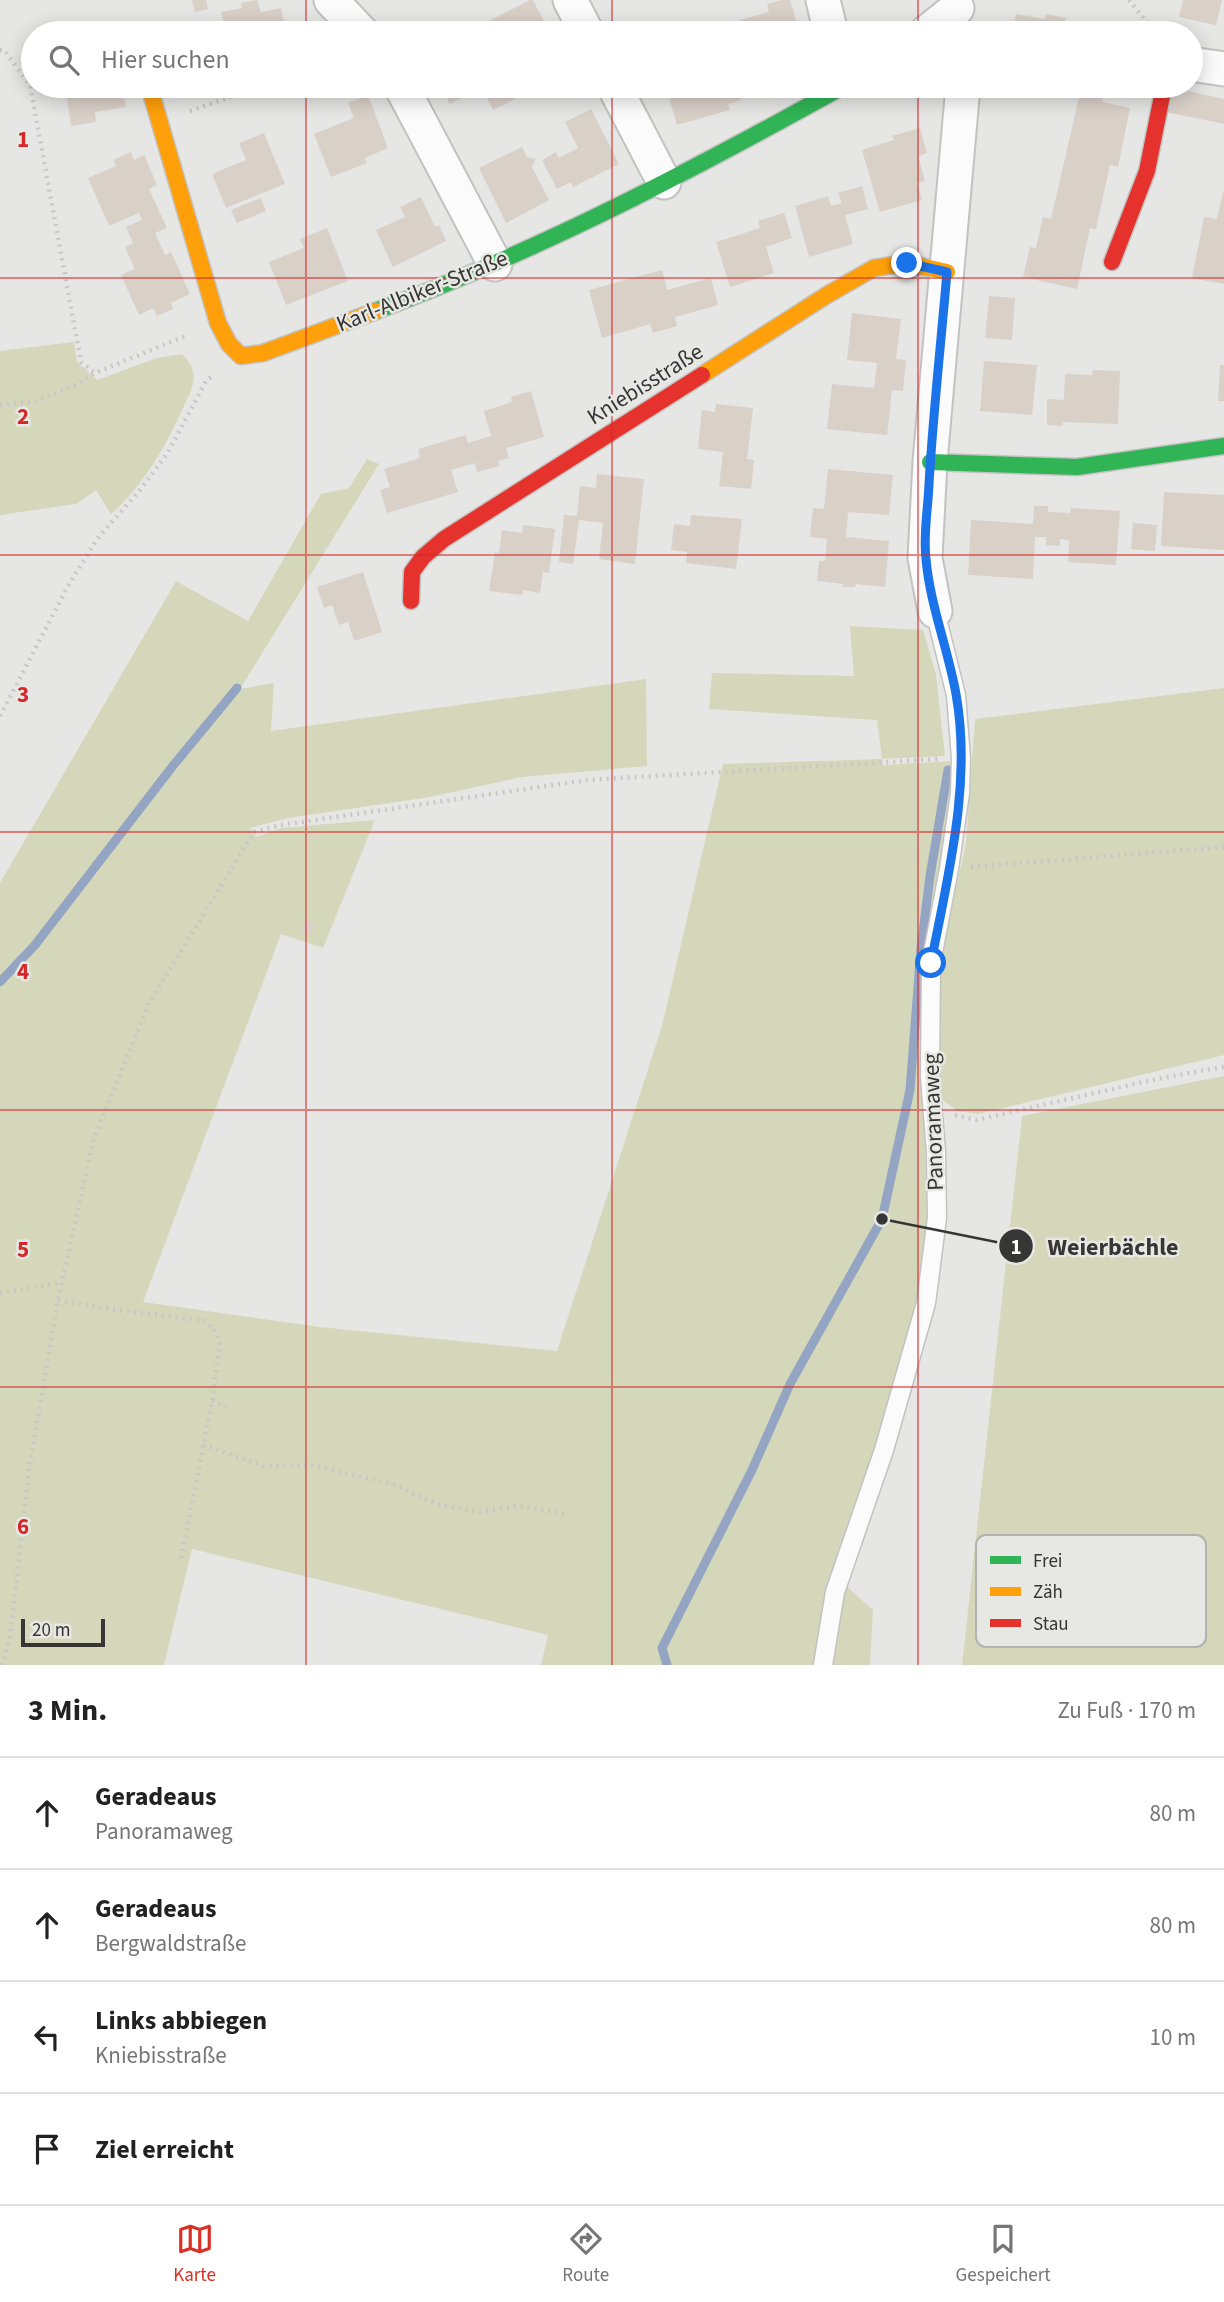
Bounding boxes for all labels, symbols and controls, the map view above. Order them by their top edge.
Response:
search box [21,21,1203,98]
icon: search [45,41,83,79]
text: Hier suchen [101,41,230,78]
text: 1 [17,123,29,156]
street label: Karl-Albiker-Straße [331,242,513,340]
route end [891,247,922,278]
street label: Kniebisstraße [580,335,710,433]
text: 2 [17,400,29,433]
text: 3 [17,678,29,711]
route start [915,947,946,978]
text: 4 [17,955,29,988]
street label: Panoramaweg [914,1052,952,1191]
callout: Weierbächle [998,1224,1192,1269]
text: Weierbächle [1048,1230,1178,1265]
text: 1 [1010,1232,1022,1262]
text: 5 [17,1233,29,1266]
text: 6 [17,1510,29,1543]
legend [976,1535,1206,1647]
text: Frei [1033,1548,1063,1575]
text: Zäh [1033,1579,1063,1606]
text: Stau [1033,1611,1069,1638]
scale bar [21,1616,105,1648]
text: 20 m [32,1617,70,1644]
text: 3 Min. [28,1689,107,1732]
text: Zu Fuß · 170 m [1057,1694,1196,1727]
text: Geradeaus [95,1778,216,1815]
icon: ahead [28,1794,66,1832]
text: 80 m [1149,1797,1196,1830]
text: Panoramaweg [95,1815,233,1848]
text: Geradeaus [95,1890,216,1927]
icon: ahead [28,1906,66,1944]
text: 80 m [1149,1909,1196,1942]
text: Bergwaldstraße [95,1927,246,1960]
text: Links abbiegen [95,2002,267,2039]
icon: left [28,2018,66,2056]
text: 10 m [1149,2021,1196,2054]
text: Kniebisstraße [95,2039,227,2072]
icon: arrive [28,2130,66,2168]
text: Ziel erreicht [95,2131,234,2168]
tab: Karte [173,2220,216,2289]
tab: Route [562,2220,609,2289]
tab: Gespeichert [956,2220,1051,2289]

